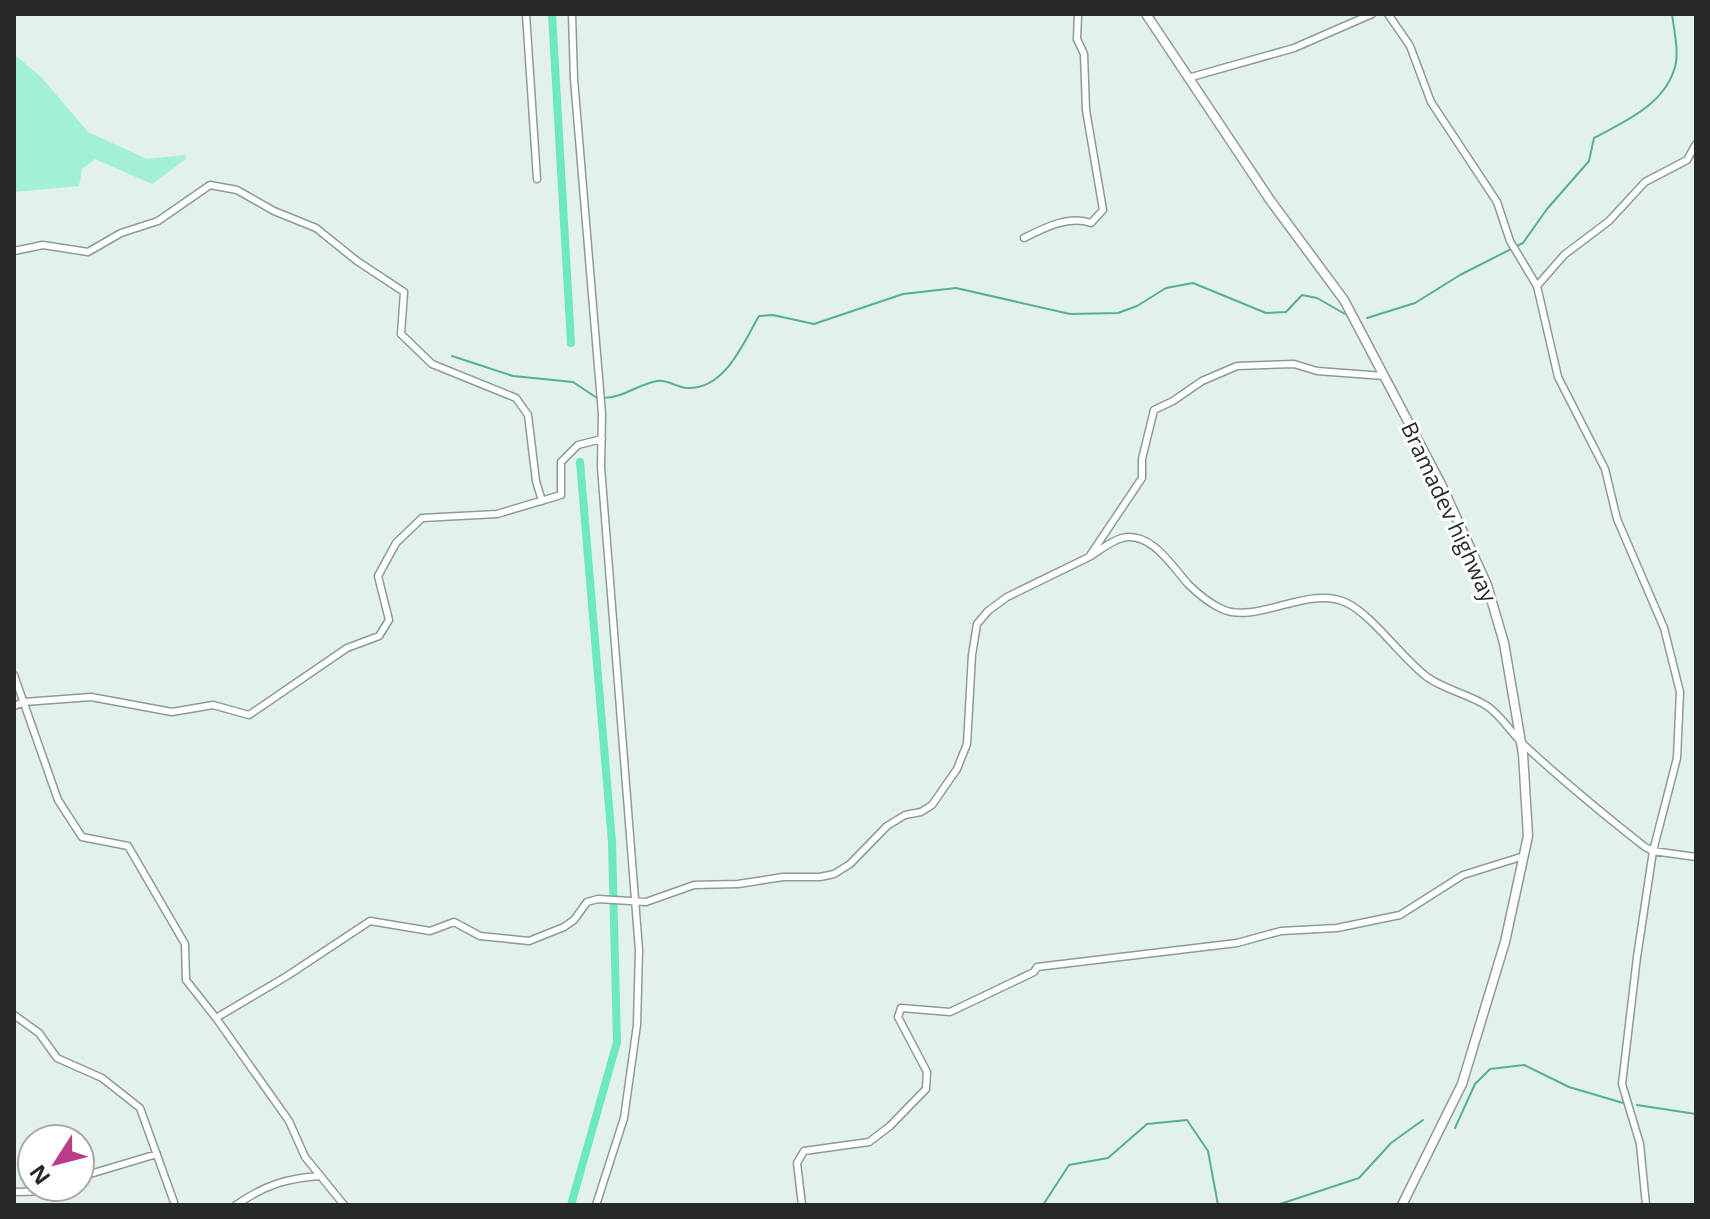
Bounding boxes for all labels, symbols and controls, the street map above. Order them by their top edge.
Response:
street label: Bramadev highway [1395,417,1505,607]
north arrow [16,1123,96,1203]
text: N [22,1159,56,1191]

